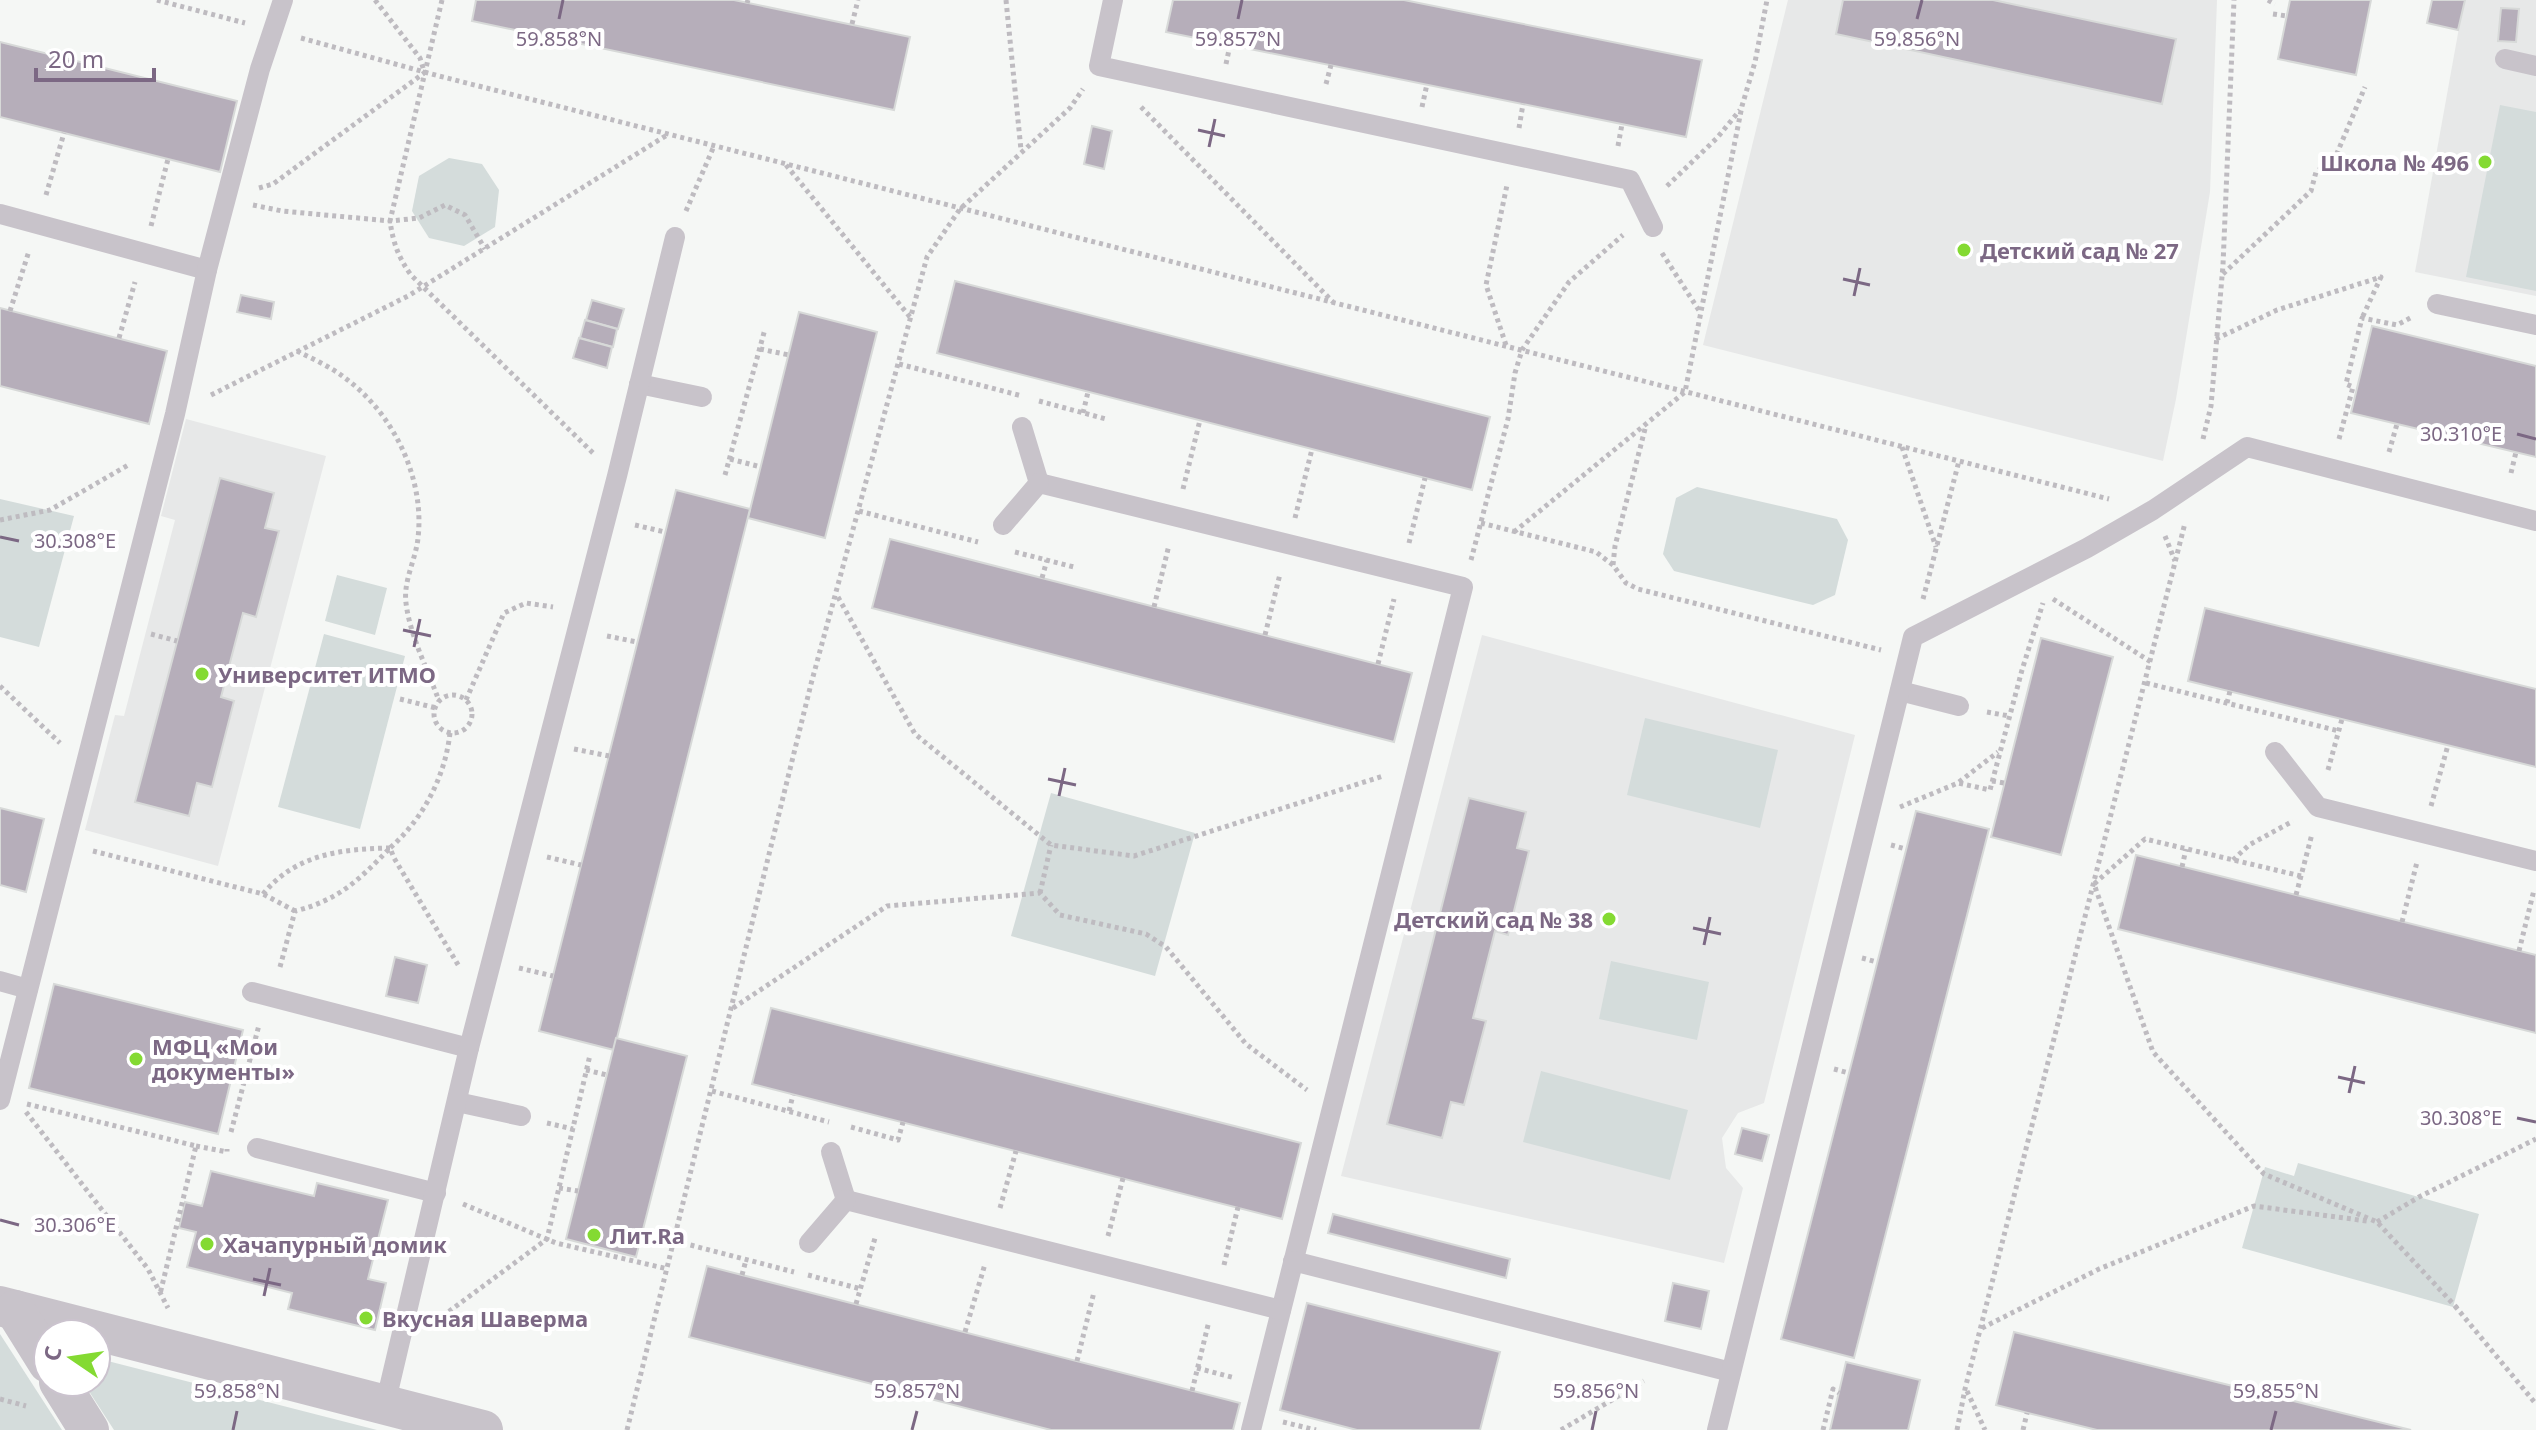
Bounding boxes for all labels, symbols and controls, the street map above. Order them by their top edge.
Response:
text: 59.858°N [516,25,602,52]
text: 59.857°N [1195,25,1281,52]
text: 59.856°N [1874,25,1960,52]
scale bar [36,32,154,82]
text: 20 m [48,42,104,75]
place label: Школа № 496 [2320,147,2469,177]
marker: Школа № 496 [2476,153,2494,171]
place label: Детский сад № 27 [1980,235,2179,265]
marker: Детский сад № 27 [1955,241,1973,259]
text: 30.310°E [2420,420,2502,447]
text: 30.308°E [34,527,116,554]
place label: Университет ИТМО [218,659,436,689]
marker: Университет ИТМО [193,665,211,683]
place label: Детский сад № 38 [1394,904,1593,934]
marker: Детский сад № 38 [1600,910,1618,928]
place label: МФЦ «Мои документы» [152,1031,295,1086]
marker: МФЦ «Мои документы» [127,1050,145,1068]
text: 30.308°E [2420,1104,2502,1131]
text: 30.306°E [34,1211,116,1238]
place label: Лит.Ra [610,1220,685,1250]
marker: Лит.Ra [585,1226,603,1244]
place label: Хачапурный домик [223,1229,447,1259]
marker: Хачапурный домик [198,1235,216,1253]
place label: Вкусная Шаверма [382,1303,588,1333]
marker: Вкусная Шаверма [357,1309,375,1327]
north arrow [32,1318,112,1398]
text: С [35,1343,68,1364]
text: 59.858°N [194,1377,280,1404]
text: 59.857°N [874,1377,960,1404]
text: 59.856°N [1553,1377,1639,1404]
text: 59.855°N [2233,1377,2319,1404]

